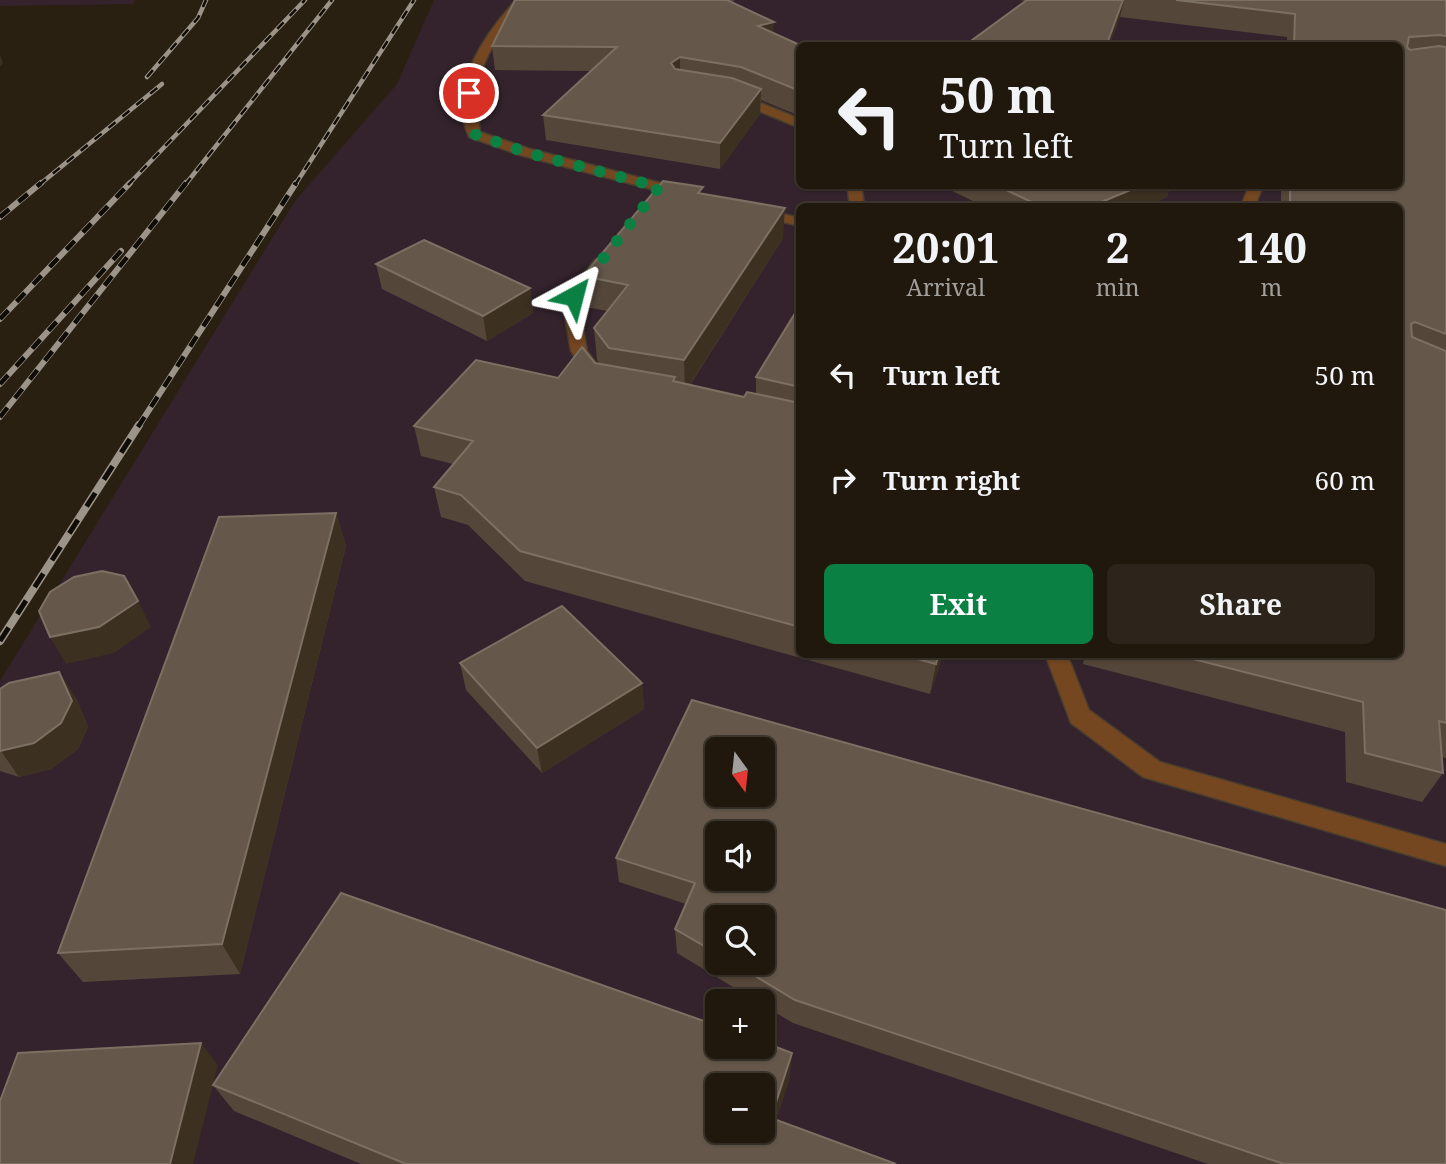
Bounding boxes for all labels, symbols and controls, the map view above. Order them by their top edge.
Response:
text: 50 m [939,61,1055,127]
pin [439,63,499,123]
icon: left [824,70,915,161]
icon: arrive [450,74,488,112]
text: Turn left [939,124,1073,167]
text: 20:01 [892,218,1000,275]
text: 2 [1106,218,1130,275]
text: 140 [1236,218,1307,275]
position arrow [537,259,611,333]
text: Arrival [907,271,985,303]
text: min [1096,271,1140,303]
text: m [1260,271,1282,303]
icon: left [824,356,862,394]
text: Turn left [883,357,1000,393]
text: 50 m [1315,357,1375,393]
icon: right [824,461,862,499]
text: Turn right [883,462,1020,498]
text: 60 m [1315,462,1375,498]
button: Exit [824,564,1093,644]
button: Share [1107,564,1375,644]
north arrow [705,737,775,807]
map controls [705,737,775,1143]
button: sound [705,821,775,891]
button: search [705,905,775,975]
button: + [705,989,775,1059]
button: − [705,1073,775,1143]

